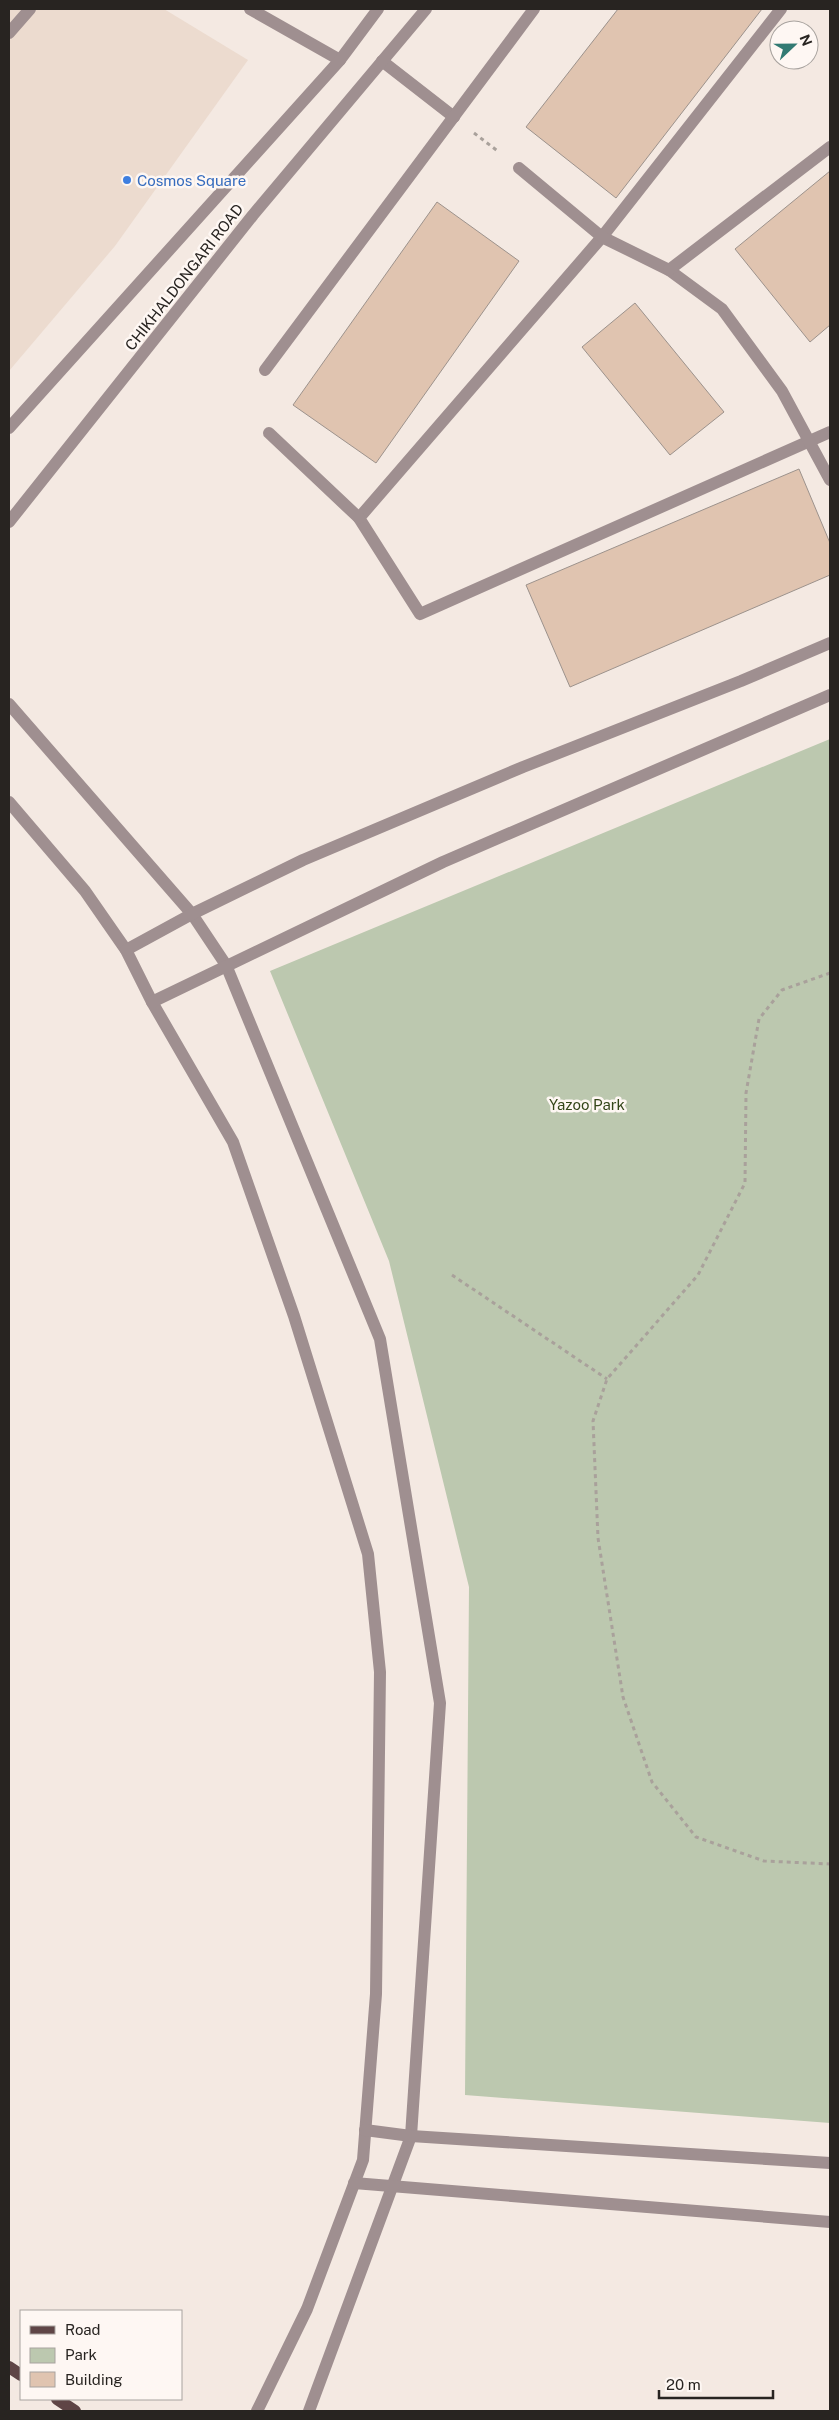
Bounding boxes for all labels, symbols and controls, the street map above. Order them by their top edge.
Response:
north arrow [769,20,819,70]
text: N [797,32,816,48]
place label: Cosmos Square [137,172,246,189]
marker: Cosmos Square [121,174,133,186]
street label: CHIKHALDONGARI ROAD [122,200,246,354]
park label: Yazoo Park [549,1096,625,1113]
legend [20,2310,182,2400]
text: Road [65,2321,101,2338]
text: Park [65,2346,97,2363]
scale bar [659,2368,773,2400]
text: Building [65,2371,123,2388]
text: 20 m [666,2376,701,2393]

